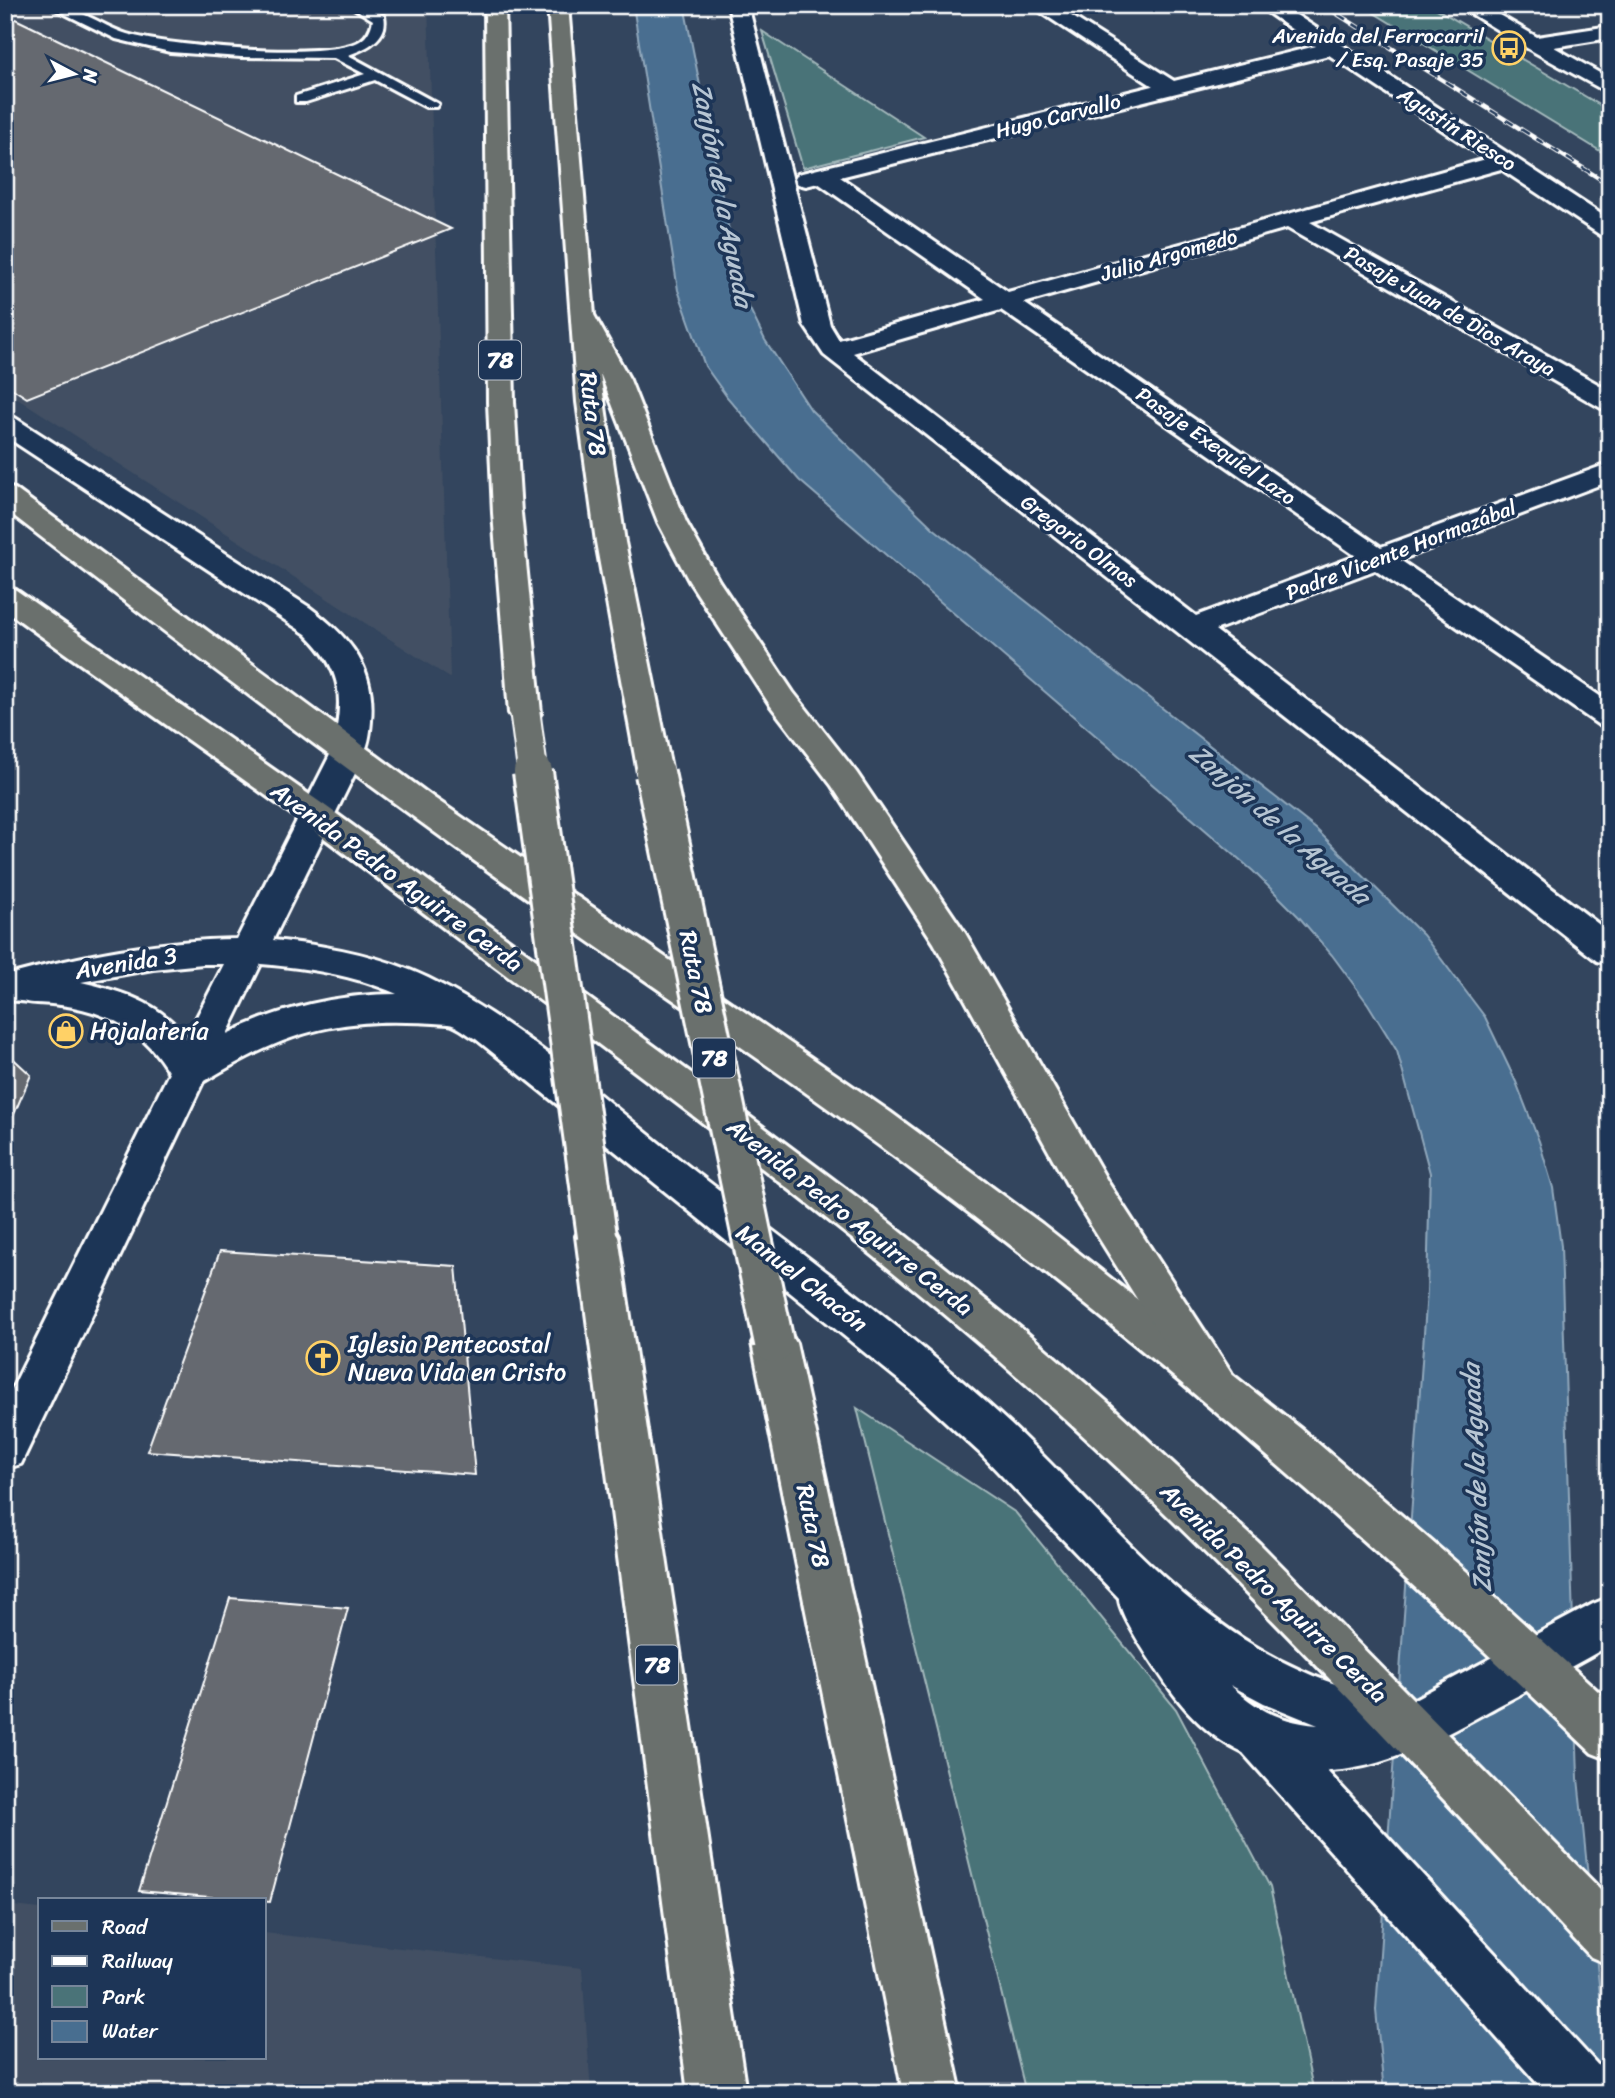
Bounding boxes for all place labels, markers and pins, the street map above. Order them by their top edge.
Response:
place label: Avenida del Ferrocarril / Esq. Pasaje 35 [1271,17,1485,79]
bus stop icon: Avenida del Ferrocarril / Esq. Pasaje 35 [1490,29,1528,67]
place label: Hojalatería [90,1010,209,1052]
shop icon: Hojalatería [47,1012,85,1050]
place label: Iglesia Pentecostal Nueva Vida en Cristo [347,1323,566,1393]
church icon: Iglesia Pentecostal Nueva Vida en Cristo [304,1339,342,1377]

